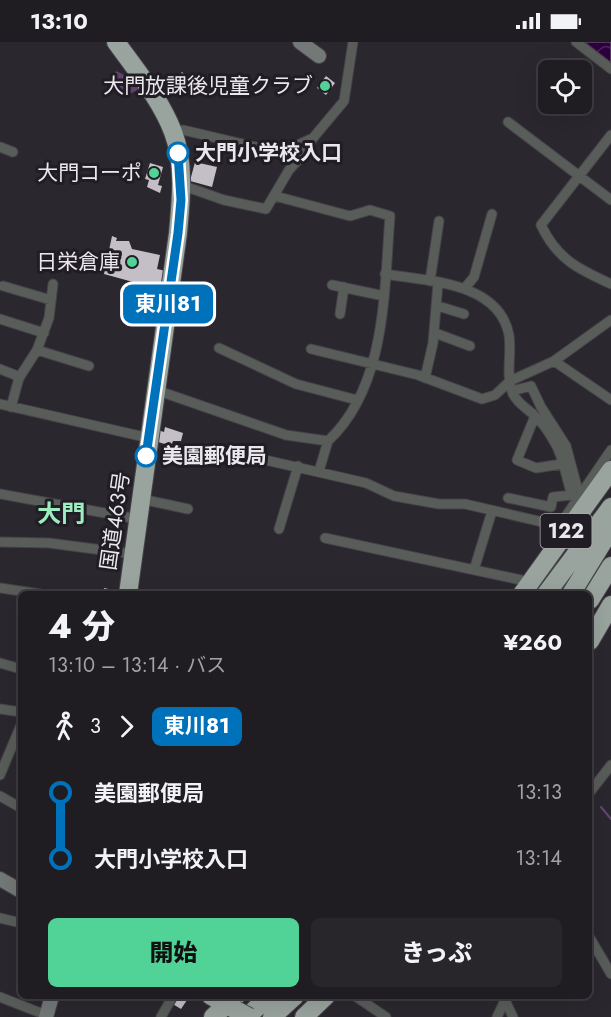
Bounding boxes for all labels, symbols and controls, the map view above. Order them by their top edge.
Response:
text: 13:10 [30,5,88,37]
map controls [538,60,592,114]
button: locate [538,60,592,114]
place label: 大門放課後児童クラブ [103,71,313,101]
marker: 大門放課後児童クラブ [318,79,332,93]
place label: 大門小学校入口 [195,138,342,168]
marker: 大門小学校入口 [167,142,189,164]
place label: 大門コーポ [37,158,142,188]
marker: 大門コーポ [147,166,161,180]
place label: 日栄倉庫 [36,247,120,277]
marker: 日栄倉庫 [125,255,139,269]
line badge: 東川81 [126,284,210,324]
text: 東川81 [135,289,201,319]
place label: 美園郵便局 [162,441,267,471]
marker: 美園郵便局 [135,445,157,467]
street label: 国道463号 [93,470,137,572]
district label: 大門 [37,496,85,531]
road number: 122 [540,514,592,548]
text: 4 分 [48,603,115,650]
text: ¥260 [504,626,562,658]
text: 13:10 – 13:14 · バス [48,651,226,680]
icon: walk [48,710,81,743]
icon: forward [110,710,143,743]
text: 東川81 [164,711,230,741]
text: 3 [90,712,101,741]
text: 美園郵便局 [94,777,204,809]
text: 13:13 [516,778,562,807]
text: 大門小学校入口 [94,843,248,875]
text: 13:14 [515,844,562,873]
button: 開始 [48,918,299,987]
button: きっぷ [311,918,562,987]

